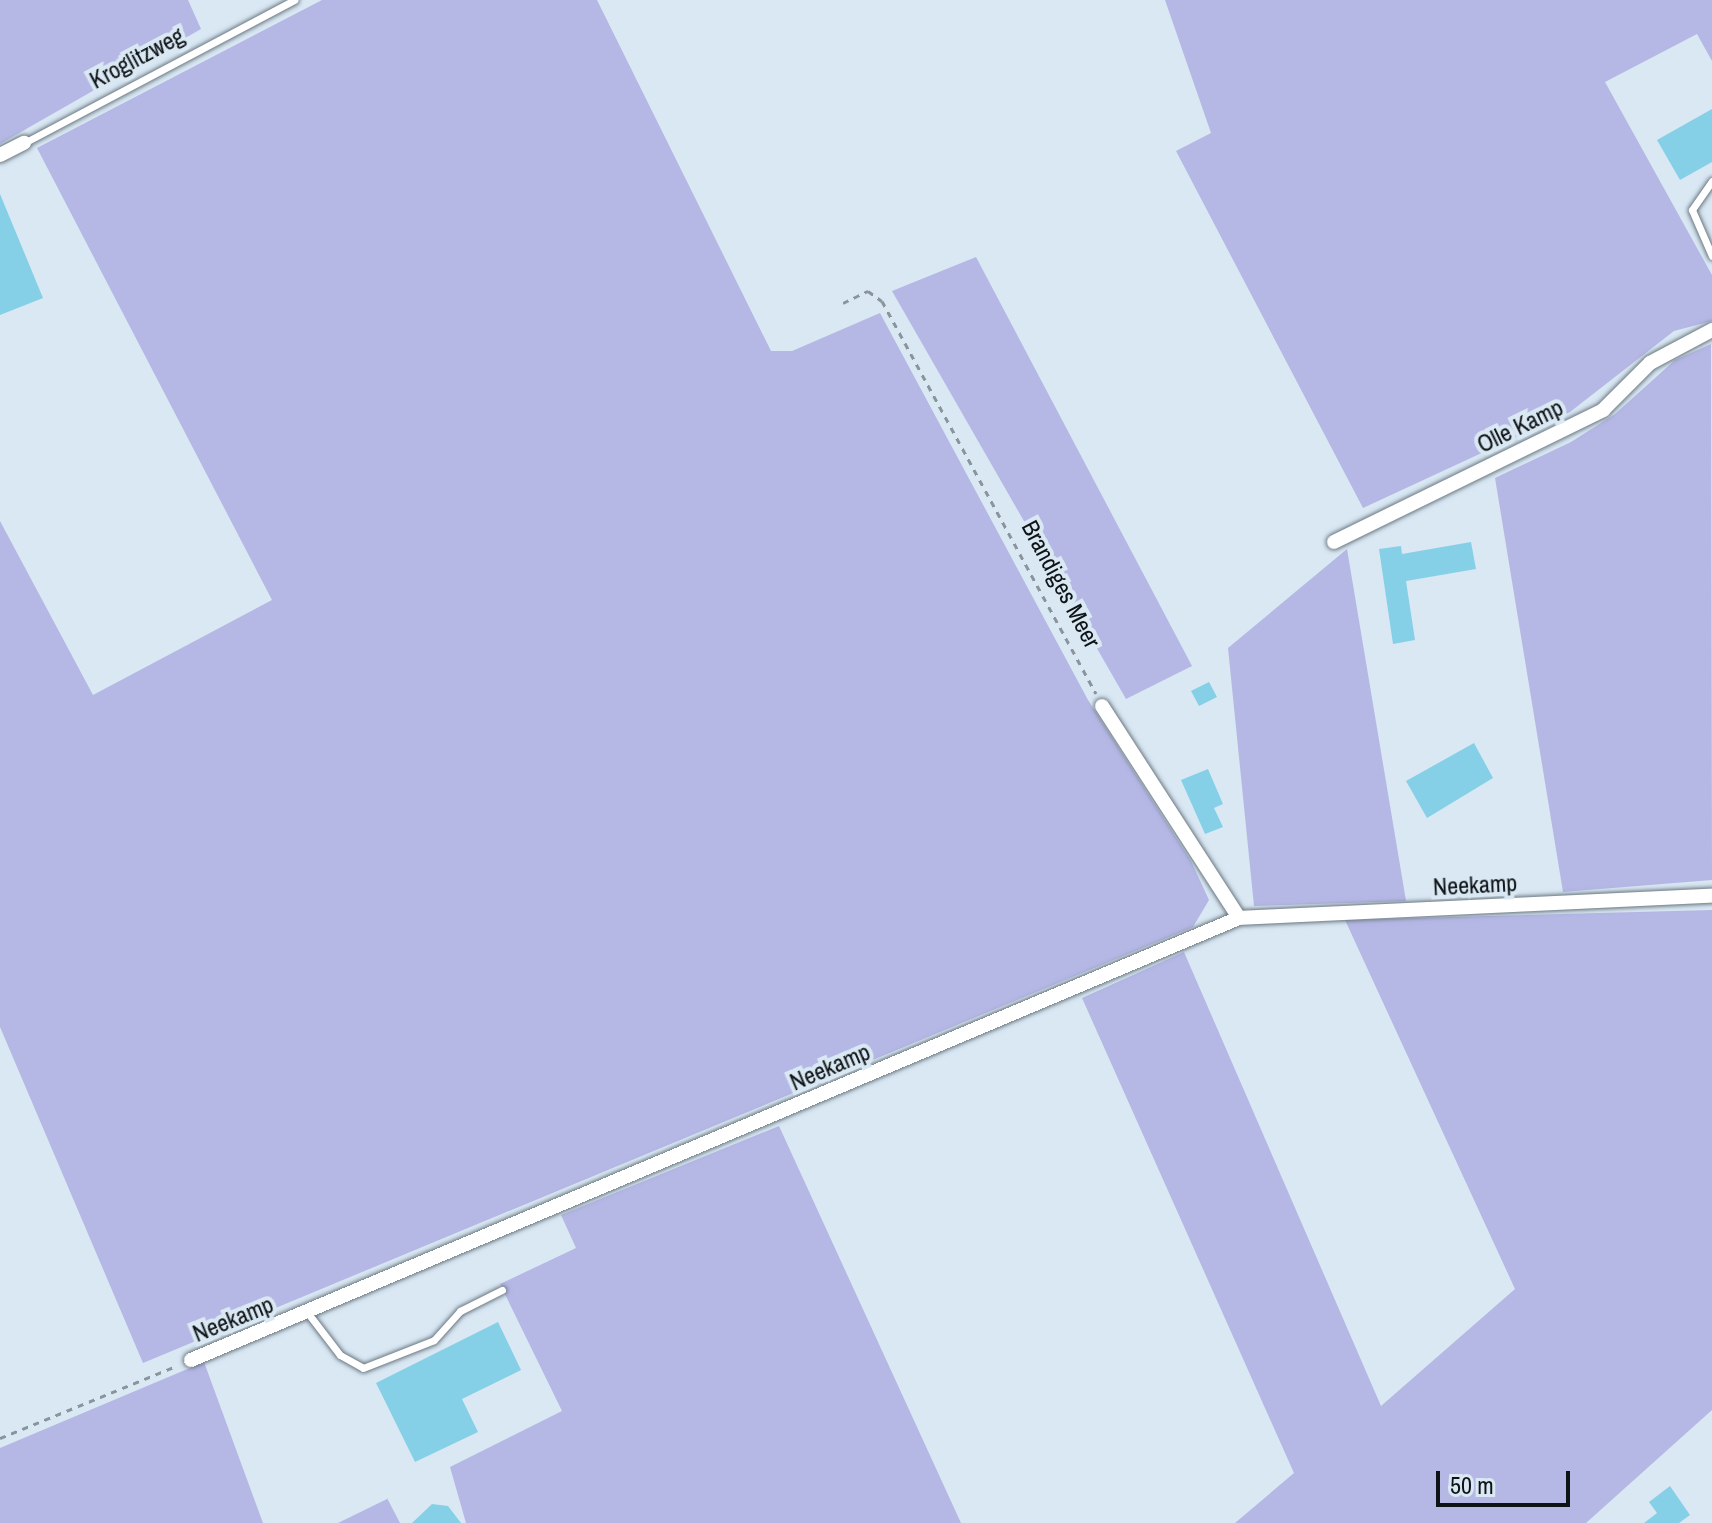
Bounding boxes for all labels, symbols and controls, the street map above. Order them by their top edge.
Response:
street label: Kroglitzweg [85,21,189,95]
street label: Olle Kamp [1472,393,1568,459]
street label: Brandiges Meer [1015,515,1107,653]
street label: Neekamp [1432,868,1518,902]
street label: Neekamp [786,1037,874,1097]
street label: Neekamp [189,1290,277,1348]
scale bar [1440,1455,1574,1505]
text: 50 m [1450,1469,1494,1501]

